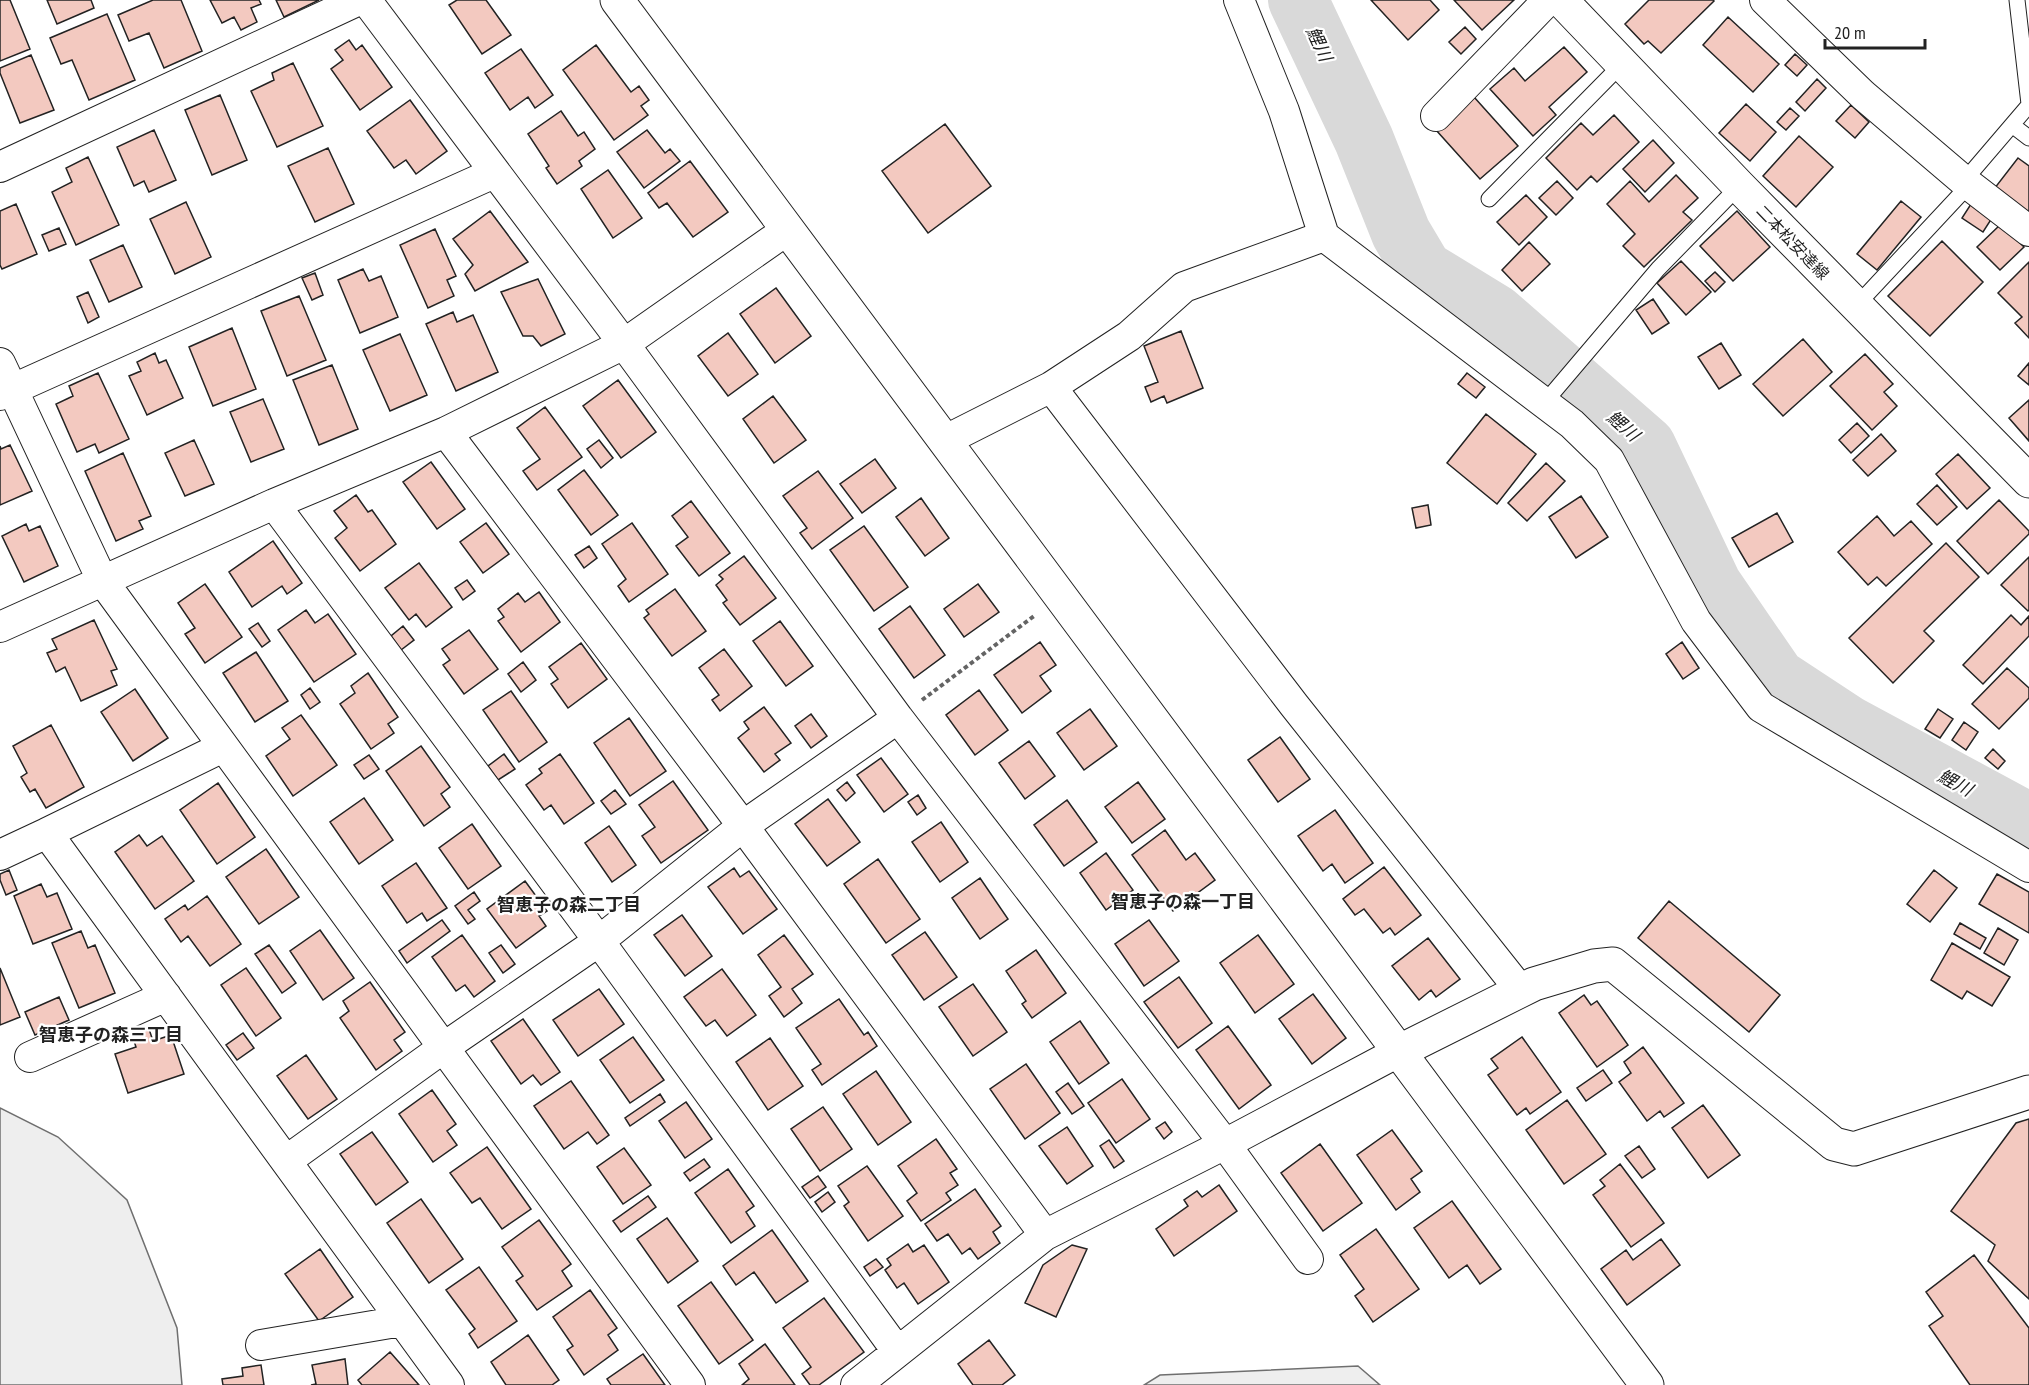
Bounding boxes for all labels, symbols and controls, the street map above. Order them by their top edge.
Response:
scale bar [1825,12,1926,50]
text: 20 m [1834,21,1866,44]
water label: 鯉川 [1301,23,1338,67]
street label: 二本松安達線 [1752,201,1834,283]
water label: 鯉川 [1602,405,1646,447]
water label: 鯉川 [1934,764,1978,802]
district label: 智恵子の森一丁目 [1111,890,1255,913]
district label: 智恵子の森二丁目 [497,893,641,916]
district label: 智恵子の森三丁目 [39,1023,183,1046]

